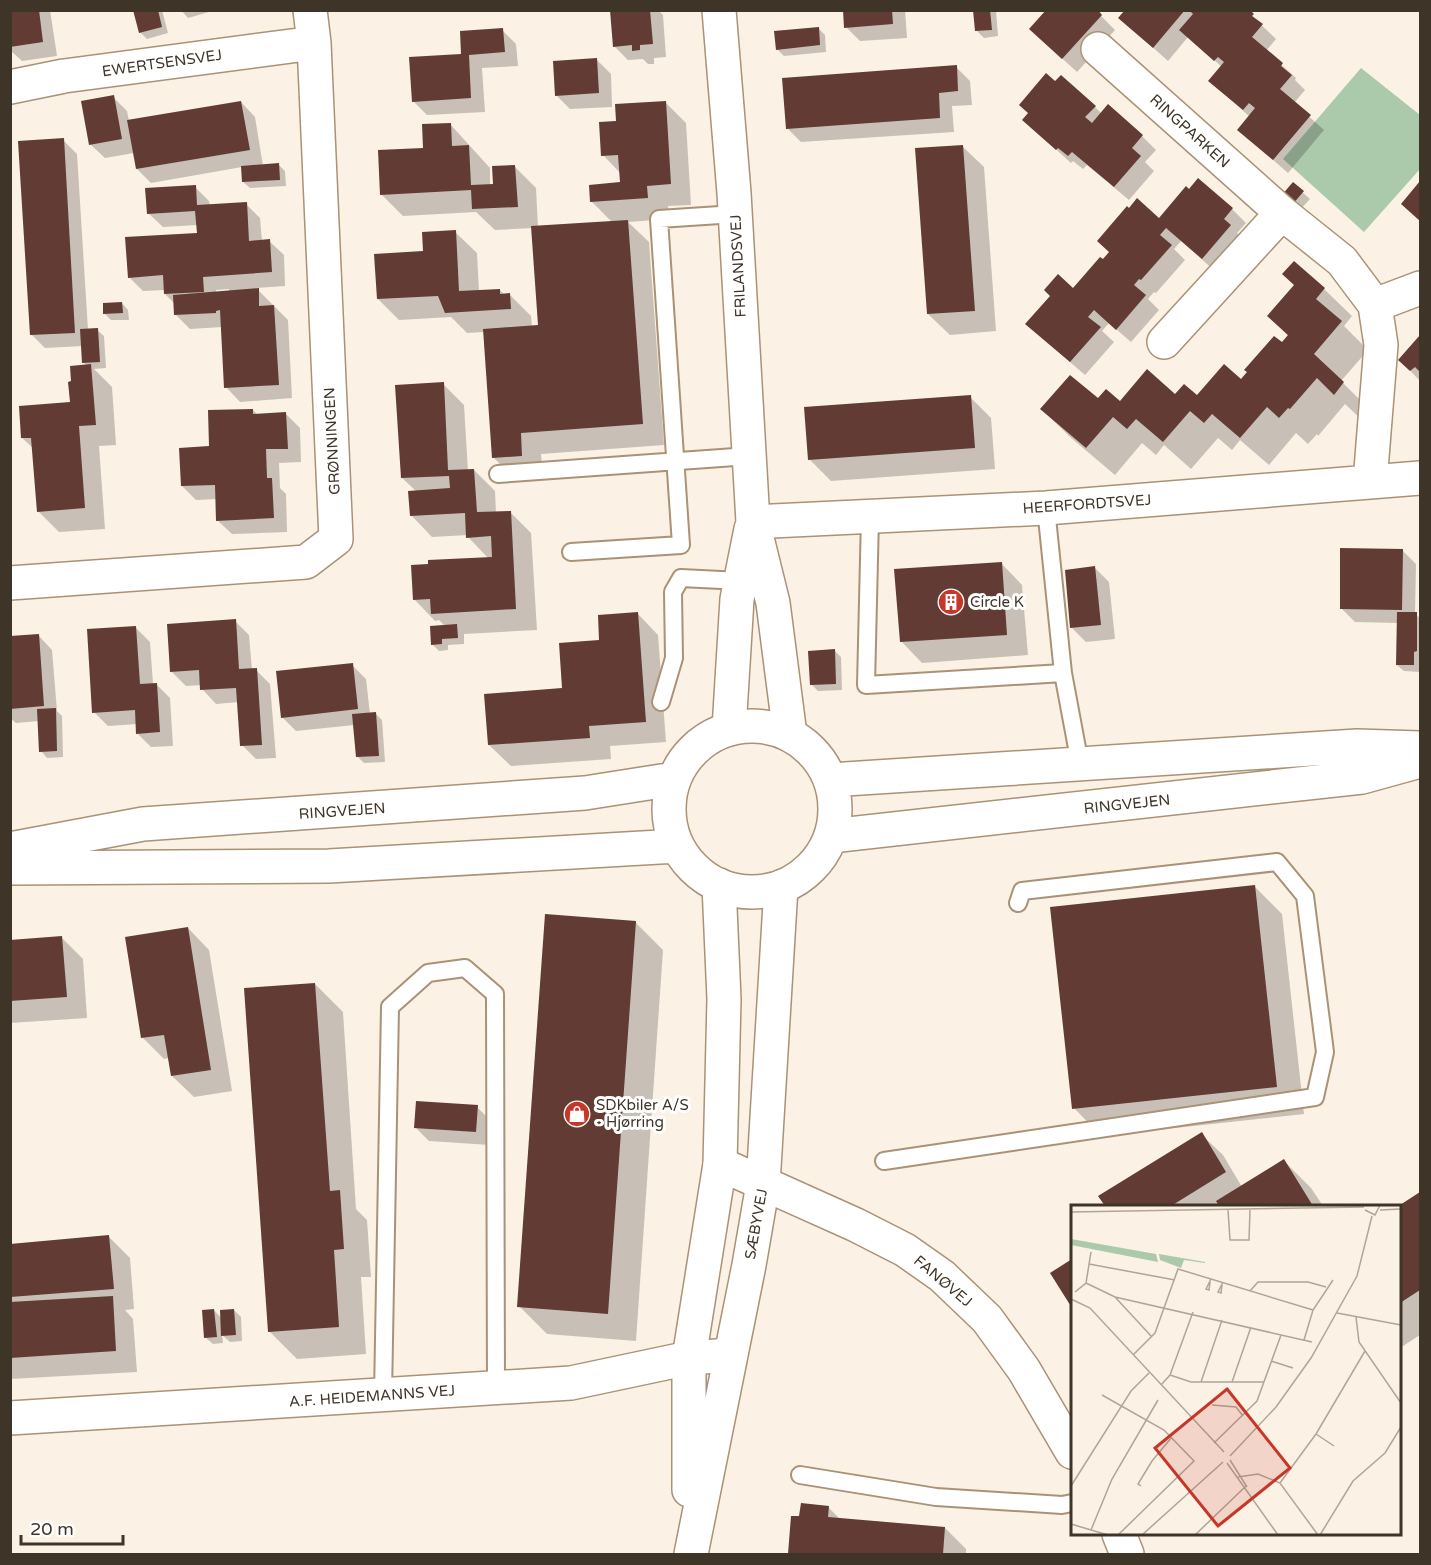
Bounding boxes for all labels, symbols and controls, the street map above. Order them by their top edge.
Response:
street label: EWERTSENSVEJ [101,46,223,80]
street label: RINGPARKEN [1146,90,1234,172]
street label: FRILANDSVEJ [726,214,750,318]
street label: GRØNNINGEN [320,387,344,495]
street label: HEERFORDTSVEJ [1022,491,1152,517]
building icon: Circle K [936,587,966,617]
place label: Circle K [970,593,1024,611]
street label: RINGVEJEN [1083,791,1171,817]
street label: RINGVEJEN [298,799,386,823]
place label: SDKbiler A/S - Hjørring [596,1096,689,1131]
shop icon: SDKbiler A/S - Hjørring [562,1099,592,1129]
street label: SÆBYVEJ [741,1187,771,1261]
inset map [1071,1205,1401,1535]
street label: FANØVEJ [910,1251,976,1311]
street label: A.F. HEIDEMANNS VEJ [288,1381,456,1411]
scale bar [21,1508,123,1546]
text: 20 m [30,1518,74,1540]

